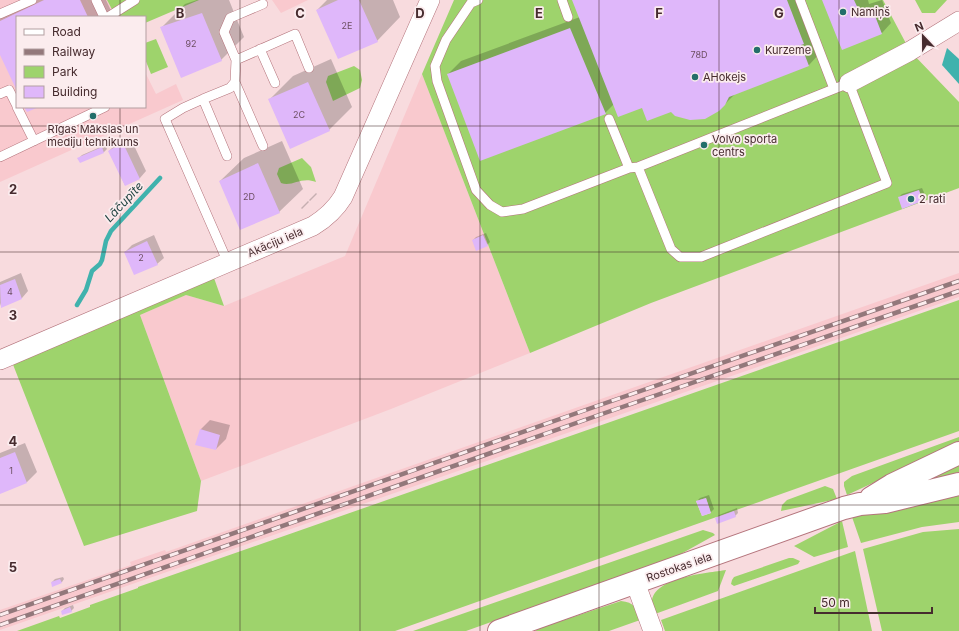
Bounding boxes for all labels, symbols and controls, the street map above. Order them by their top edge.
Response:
text: B [176,5,185,21]
text: C [295,5,305,21]
text: D [415,5,425,21]
text: E [535,5,543,21]
text: F [655,5,663,21]
text: G [774,5,784,21]
place label: Namiņš [851,5,890,19]
marker: Namiņš [838,7,848,17]
legend [16,16,146,108]
north arrow [903,16,943,56]
text: N [913,19,926,35]
house number: 2E [342,20,352,31]
text: Road [52,24,81,39]
house number: 92 [185,38,197,49]
place label: Kurzeme [765,43,811,57]
text: Railway [52,44,96,59]
marker: Kurzeme [752,45,762,55]
house number: 78D [690,49,708,60]
text: Park [52,64,78,79]
place label: AHokejs [703,70,746,84]
marker: AHokejs [690,72,700,82]
text: Building [52,84,97,99]
house number: 2C [293,109,305,120]
marker: Rīgas Mākslas un mediju tehnikums [88,111,98,121]
place label: Rīgas Mākslas un mediju tehnikums [47,122,139,149]
place label: Volvo sporta centrs [712,132,777,159]
marker: Volvo sporta centrs [699,140,709,150]
water label: Lāčupīte [101,178,146,225]
text: 2 [9,181,17,197]
house number: 2D [243,191,255,202]
place label: 2 rati [919,192,945,206]
marker: 2 rati [906,194,916,204]
street label: Akāciju iela [245,224,305,260]
house number: 2 [138,252,144,263]
house number: 4 [7,286,13,297]
text: 3 [9,307,17,323]
text: 4 [9,433,18,449]
house number: 1 [9,465,13,476]
street label: Rostokas iela [644,549,714,585]
text: 5 [9,559,17,575]
scale bar [815,589,932,615]
text: 50 m [821,595,850,610]

